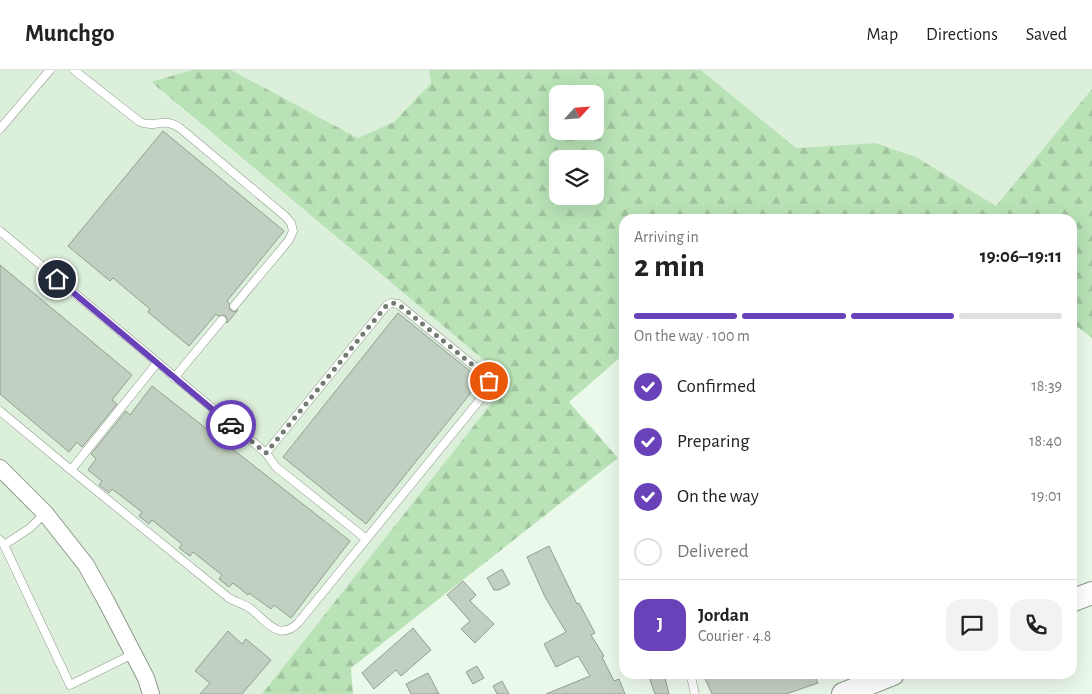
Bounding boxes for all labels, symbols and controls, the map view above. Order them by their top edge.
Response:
text: Munchgo [25,22,115,46]
text: Map [867,26,898,44]
text: Directions [926,26,998,44]
text: Saved [1026,26,1067,44]
north arrow [549,85,604,140]
map controls [549,85,604,205]
button: layers [549,150,604,205]
text: Arriving in [634,229,699,245]
text: 19:06–19:11 [980,247,1062,266]
text: 2 min [634,250,705,282]
pin [36,258,78,300]
icon: home [43,265,71,293]
text: On the way · 100 m [634,328,750,344]
pin [468,360,510,402]
icon: bag [475,367,503,395]
icon: check [634,373,662,401]
text: Confirmed [677,377,756,396]
text: 18:39 [1031,378,1062,394]
courier [206,400,256,450]
icon: car [217,411,245,439]
icon: check [634,428,662,456]
text: Preparing [677,432,750,451]
text: 18:40 [1029,433,1062,449]
icon: check [634,483,662,511]
text: On the way [677,487,759,506]
text: 19:01 [1031,488,1062,504]
text: Delivered [677,542,749,561]
button: chat [946,599,998,651]
button: phone [1010,599,1062,651]
text: Jordan [698,606,749,625]
text: J [657,615,663,634]
text: Courier · 4.8 [698,628,771,644]

